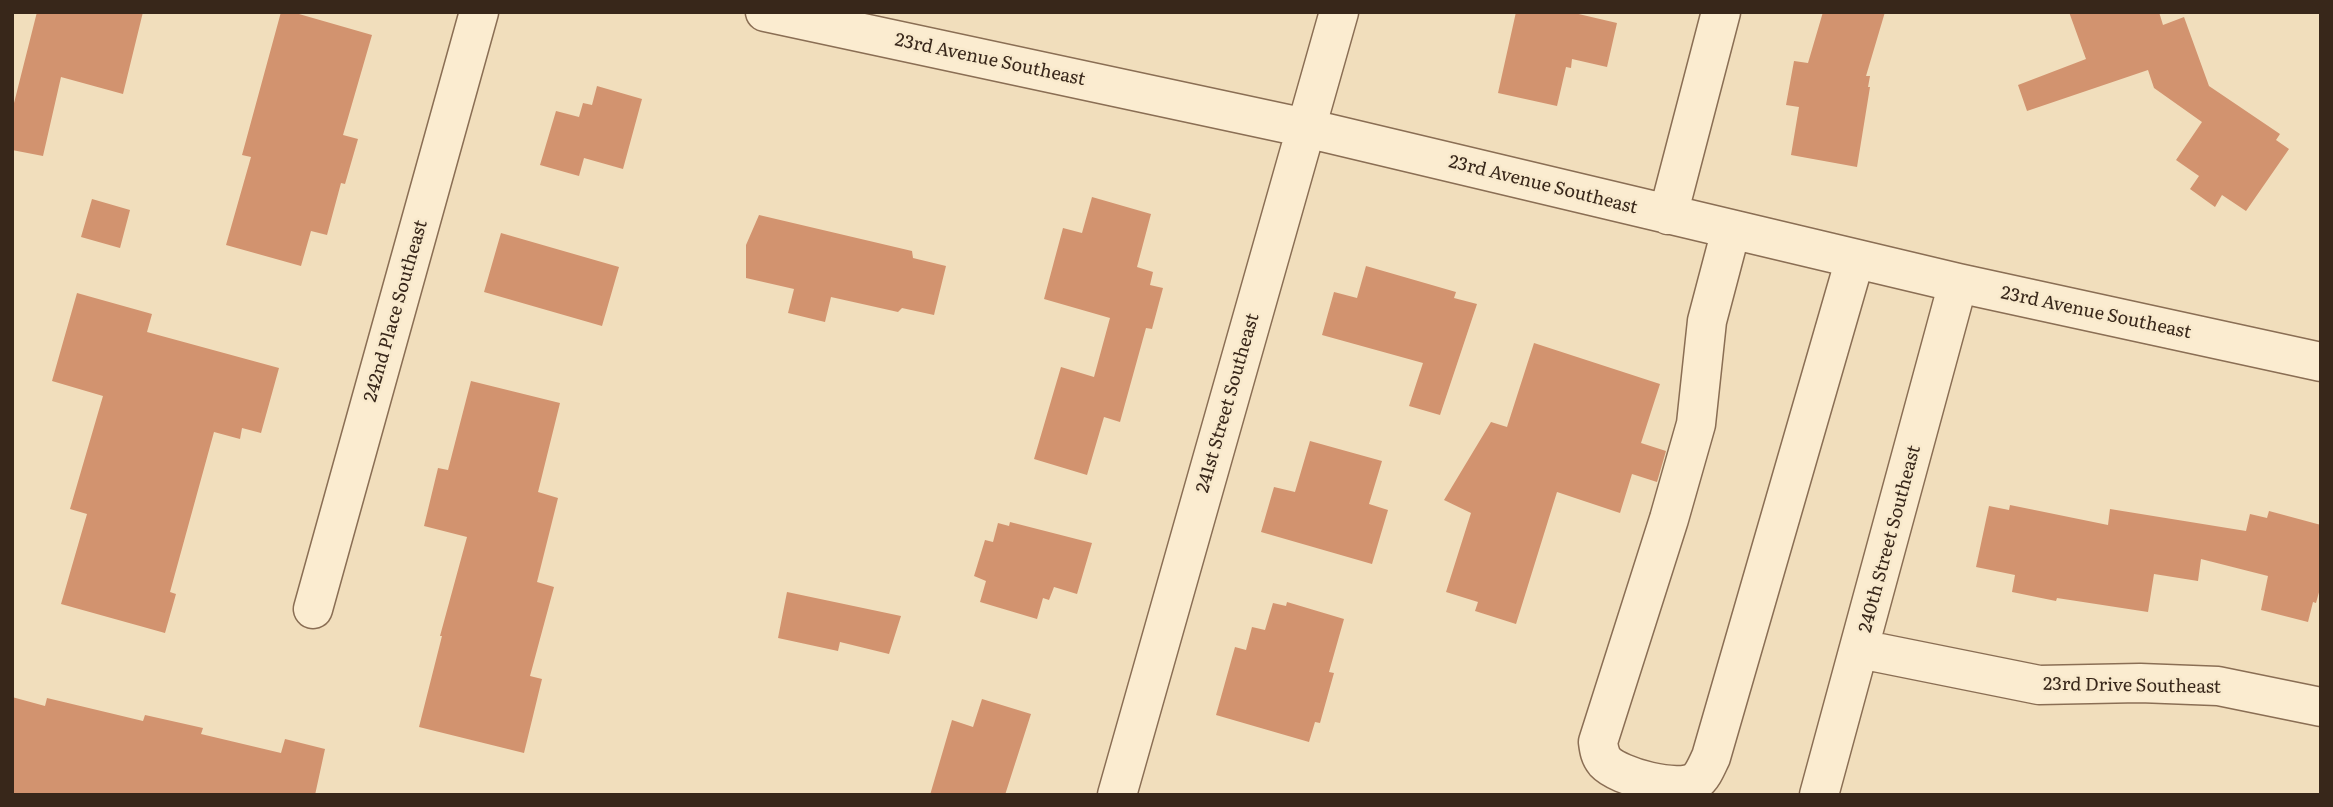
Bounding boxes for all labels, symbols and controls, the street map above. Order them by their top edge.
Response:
street label: 23rd Avenue Southeast [893,29,1087,91]
street label: 23rd Avenue Southeast [1446,151,1640,219]
street label: 242nd Place Southeast [360,218,432,404]
street label: 23rd Avenue Southeast [1999,282,2193,344]
street label: 241st Street Southeast [1192,311,1264,495]
street label: 240th Street Southeast [1855,443,1925,635]
street label: 23rd Drive Southeast [2043,674,2221,698]

